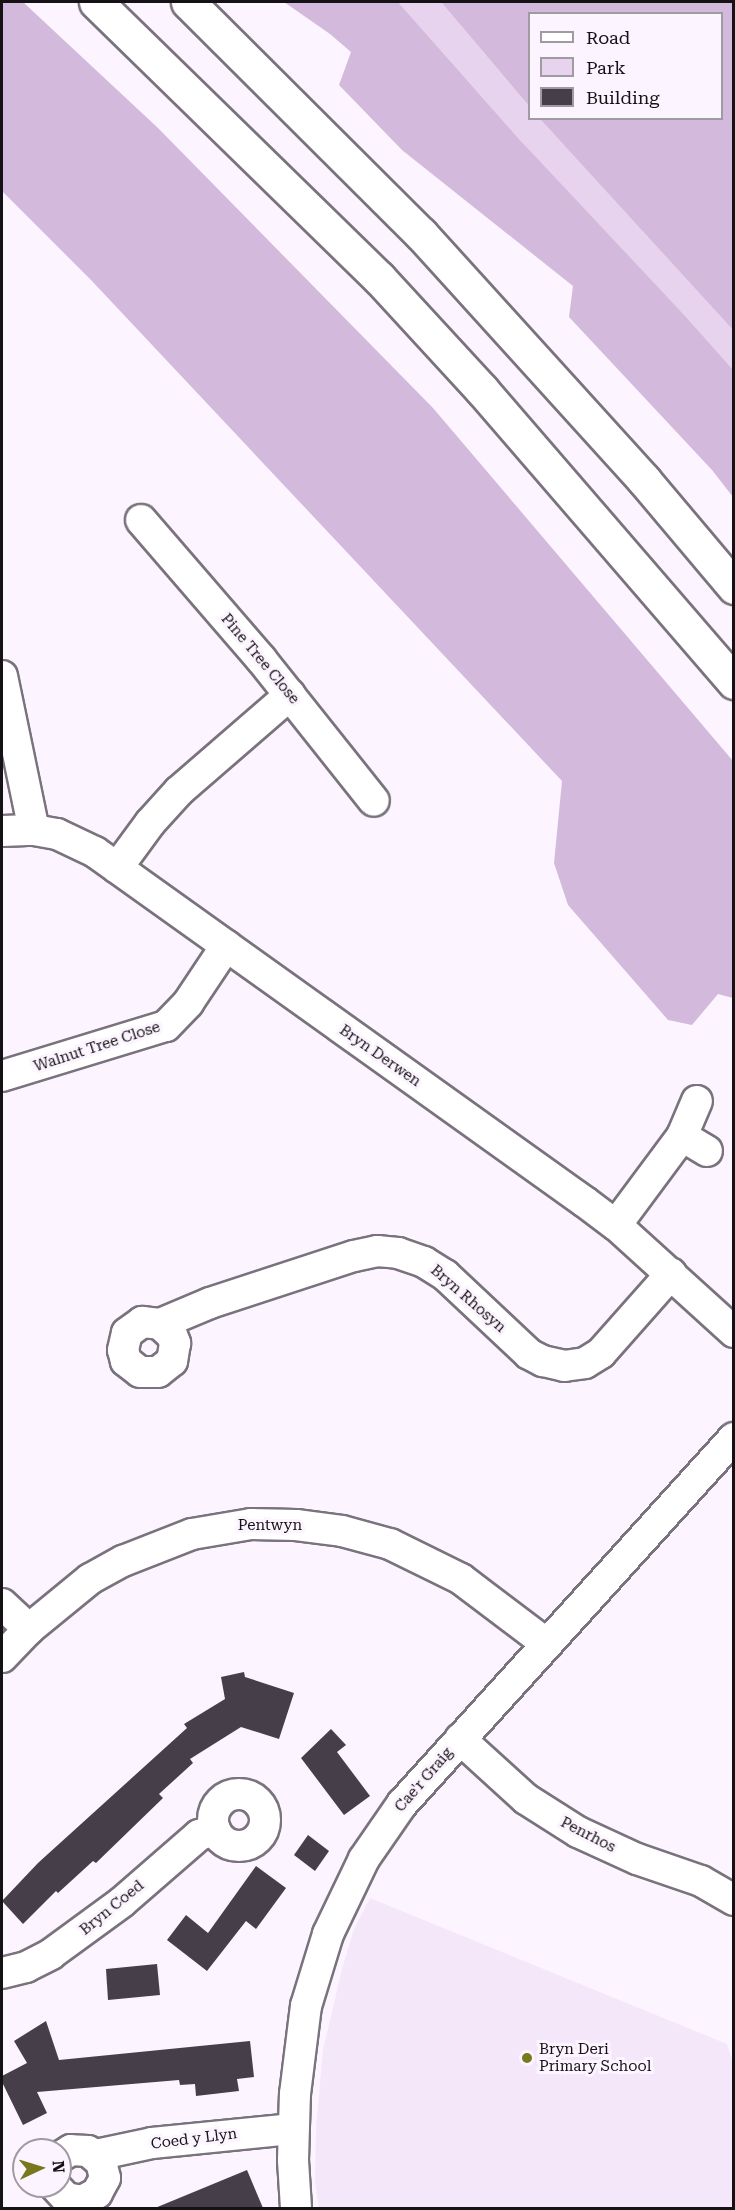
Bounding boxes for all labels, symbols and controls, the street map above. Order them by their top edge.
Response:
legend [528,12,723,120]
text: Road [586,27,630,48]
text: Park [586,57,626,78]
text: Building [586,87,660,108]
street label: Pine Tree Close [217,610,303,708]
street label: Walnut Tree Close [32,1018,162,1076]
street label: Bryn Derwen [336,1021,424,1091]
street label: Bryn Rhosyn [427,1261,509,1337]
street label: Pentwyn [238,1517,302,1535]
street label: Cae'r Graig [391,1744,457,1816]
street label: Penrhos [557,1813,619,1857]
street label: Bryn Coed [76,1877,148,1939]
place label: Bryn Deri Primary School [539,2040,651,2075]
marker: Bryn Deri Primary School [520,2051,534,2065]
street label: Coed y Llyn [150,2125,238,2153]
north arrow [12,2138,72,2198]
text: N [49,2160,68,2174]

